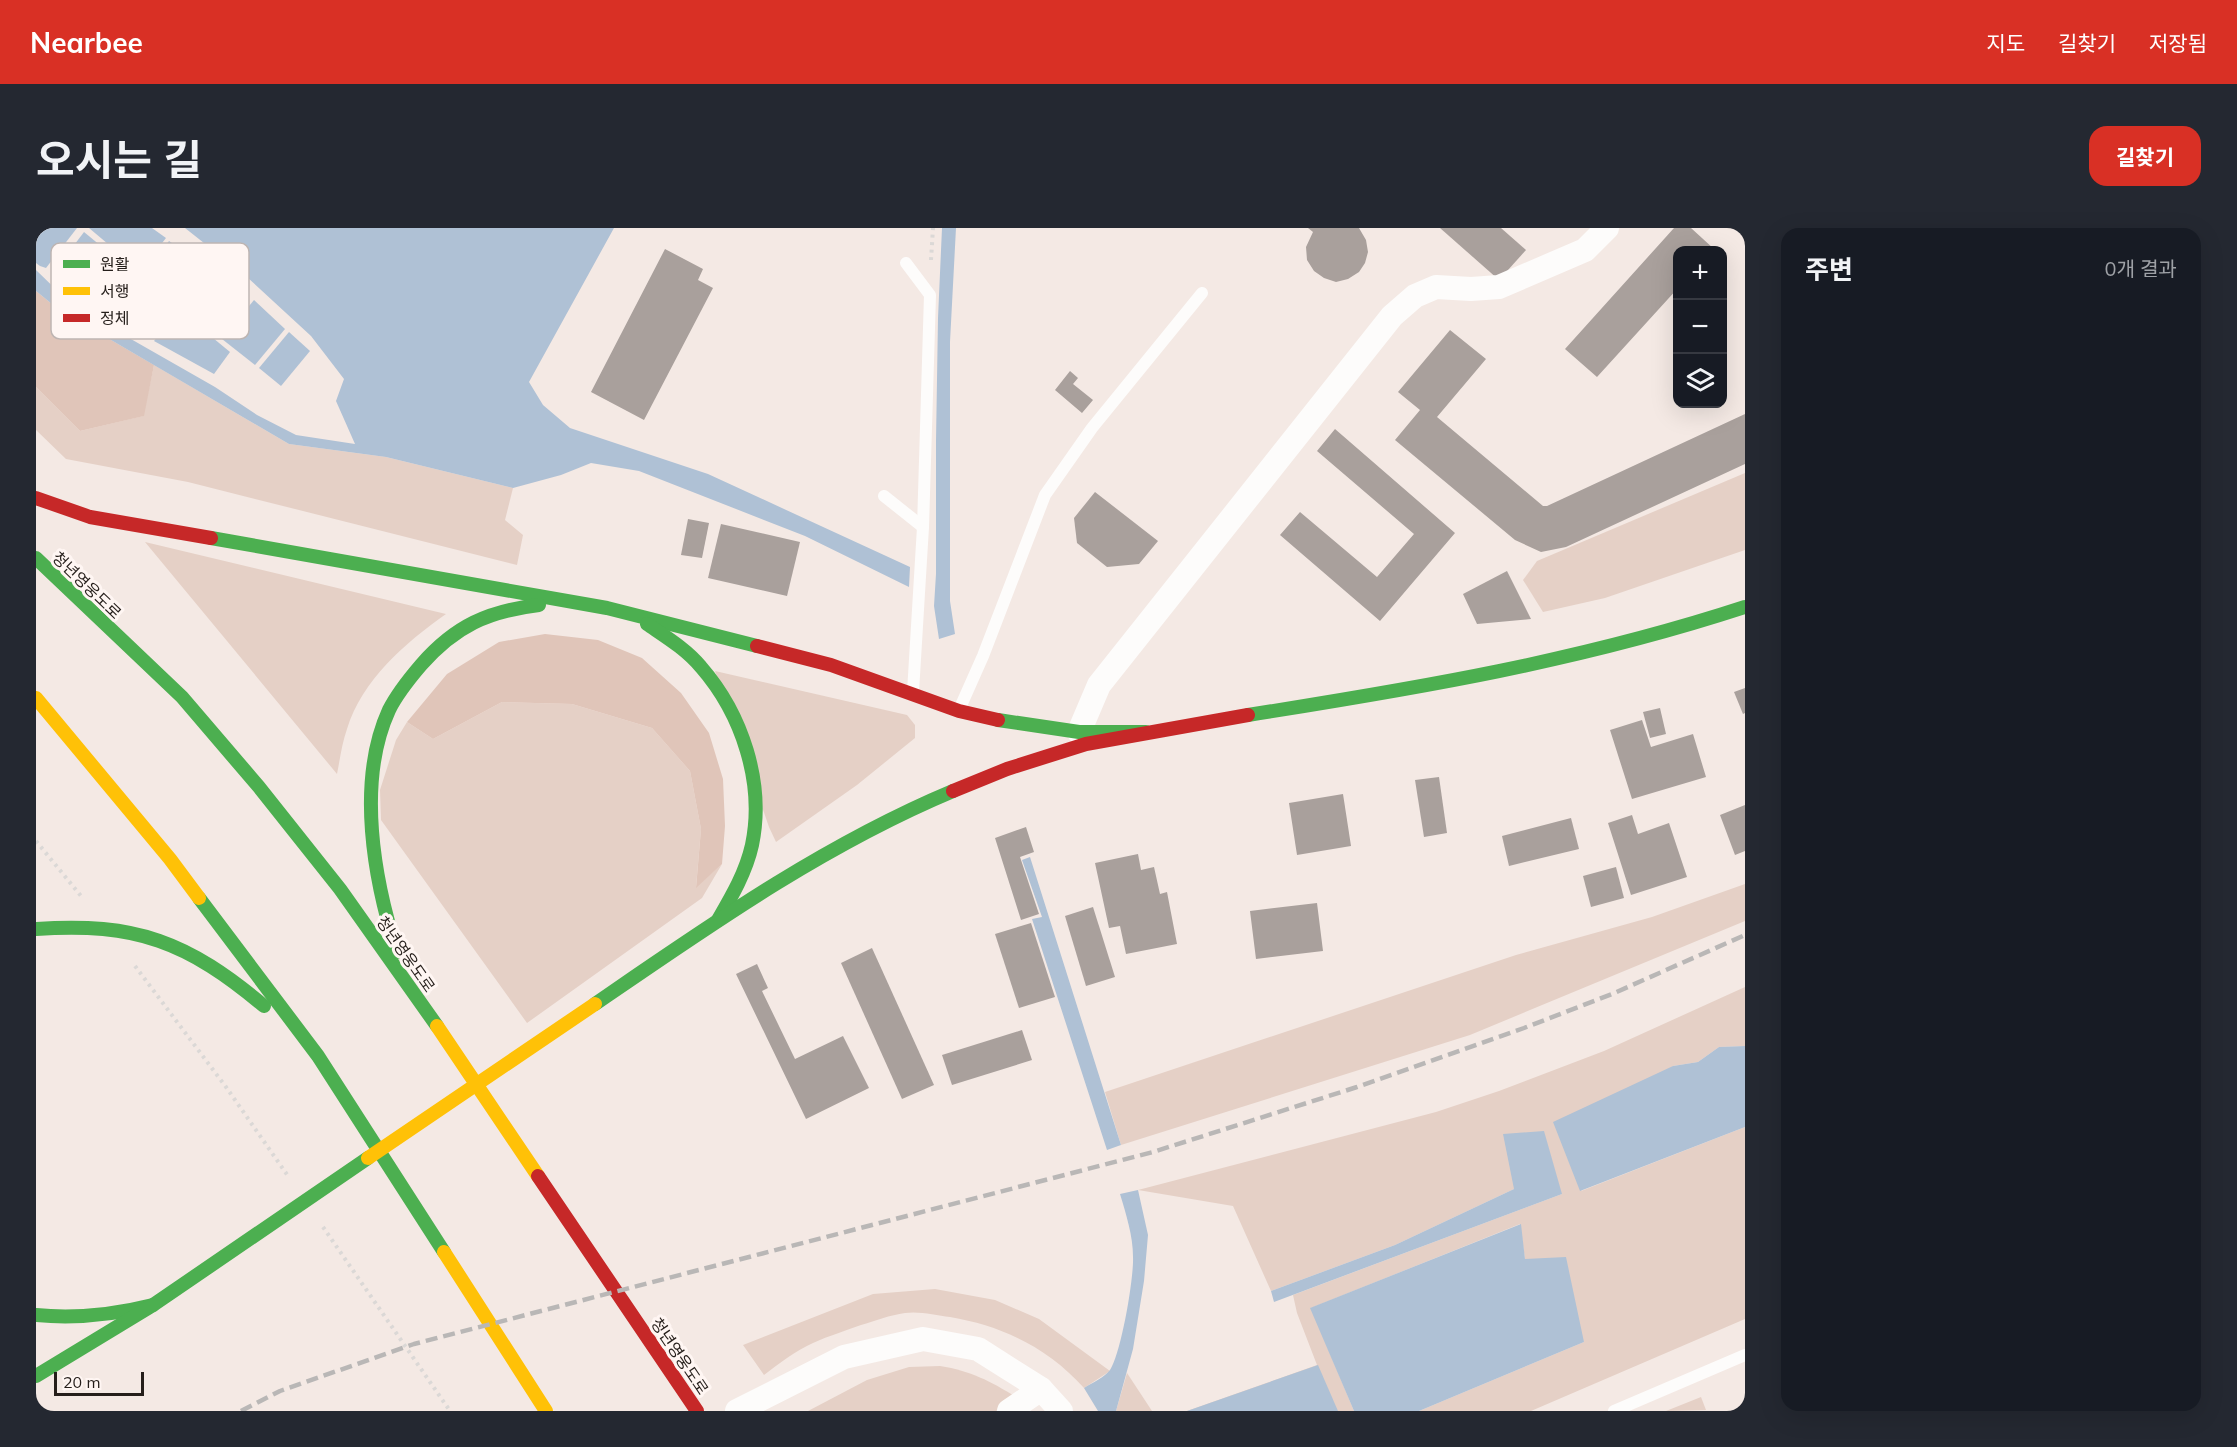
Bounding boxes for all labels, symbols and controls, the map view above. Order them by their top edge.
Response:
text: Nearbee [30,25,143,60]
text: 지도 [1986,30,2025,56]
text: 길찾기 [2058,30,2116,56]
text: 저장됨 [2149,30,2207,56]
button: 길찾기 [2089,126,2201,186]
text: 오시는 길 [36,133,202,186]
legend [51,243,249,339]
map controls [1673,246,1727,408]
button: + [1673,246,1727,300]
text: 주변 [1805,253,1853,286]
text: 원활 [100,254,130,274]
text: 0개 결과 [2105,256,2177,281]
text: 서행 [100,281,129,301]
button: − [1673,300,1727,354]
text: 정체 [100,308,129,328]
button: layers [1673,354,1727,408]
street label: 청년영웅도로 [48,547,126,623]
street label: 청년영웅도로 [372,912,440,996]
street label: 청년영웅도로 [647,1314,713,1398]
scale bar [54,1369,144,1396]
text: 20 m [63,1372,100,1392]

